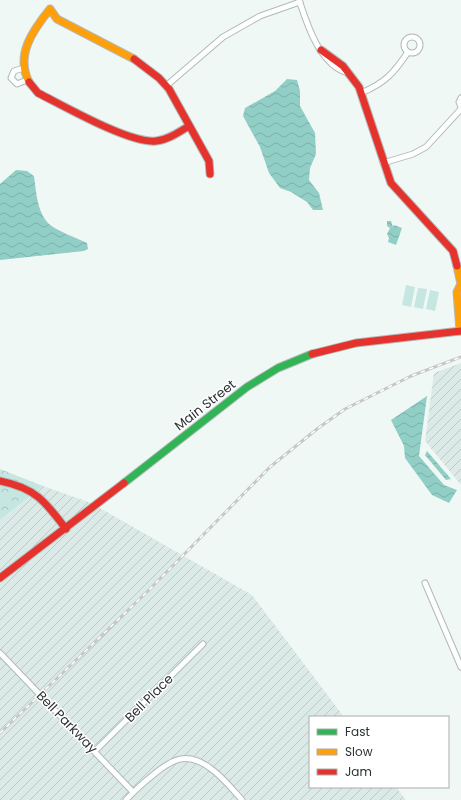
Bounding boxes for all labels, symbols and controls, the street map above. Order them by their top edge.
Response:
street label: Main Street [170,375,240,435]
street label: Bell Place [121,670,177,726]
street label: Bell Parkway [32,686,102,758]
legend [309,716,449,788]
text: Fast [345,723,370,740]
text: Slow [345,743,373,760]
text: Jam [345,763,372,780]

